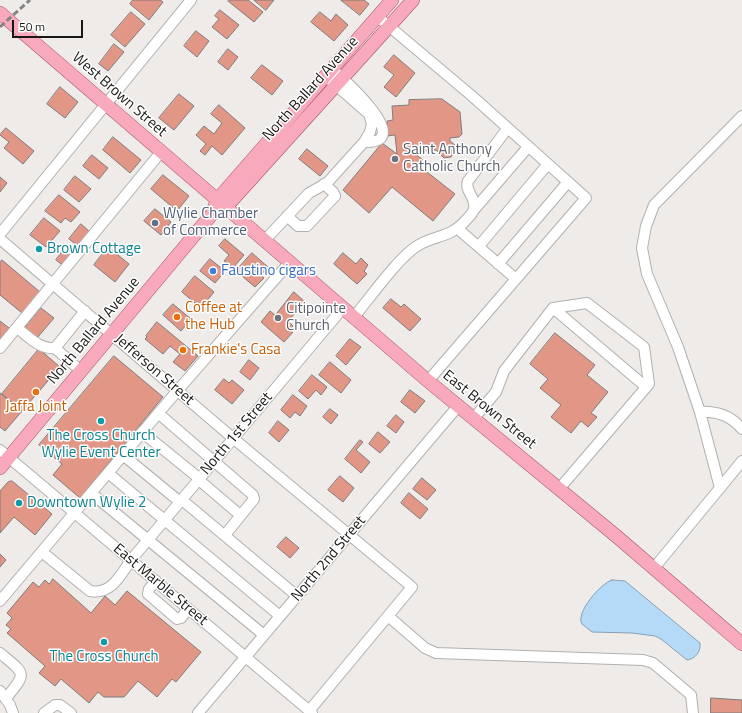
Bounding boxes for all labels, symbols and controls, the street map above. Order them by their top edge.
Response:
scale bar [14,12,85,38]
text: 50 m [19,17,45,36]
street label: North Ballard Avenue [259,33,363,145]
street label: West Brown Street [68,49,170,141]
place label: Saint Anthony Catholic Church [403,141,500,176]
marker: Saint Anthony Catholic Church [390,154,400,164]
place label: Wylie Chamber of Commerce [163,205,258,240]
marker: Wylie Chamber of Commerce [150,218,160,228]
place label: Brown Cottage [47,240,141,258]
marker: Brown Cottage [34,244,44,254]
place label: Faustino cigars [221,262,316,280]
marker: Faustino cigars [208,266,218,276]
street label: North Ballard Avenue [44,274,144,388]
place label: Coffee at the Hub [185,299,242,334]
place label: Citipointe Church [286,300,346,335]
marker: Coffee at the Hub [172,312,182,322]
marker: Citipointe Church [273,313,283,323]
street label: Jefferson Street [111,331,197,409]
place label: Frankie's Casa [191,341,281,359]
marker: Frankie's Casa [178,345,188,355]
street label: East Brown Street [439,367,539,453]
marker: Jaffa Joint [31,387,41,397]
street label: North 1st Street [197,389,277,479]
place label: Jaffa Joint [5,398,67,416]
marker: The Cross Church Wylie Event Center [96,416,106,426]
place label: The Cross Church Wylie Event Center [41,427,161,462]
place label: Downtown Wylie 2 [27,494,146,512]
marker: Downtown Wylie 2 [14,498,24,508]
street label: North 2nd Street [288,513,370,605]
street label: East Marble Street [109,540,211,630]
marker: The Cross Church [99,637,109,647]
place label: The Cross Church [50,648,158,666]

